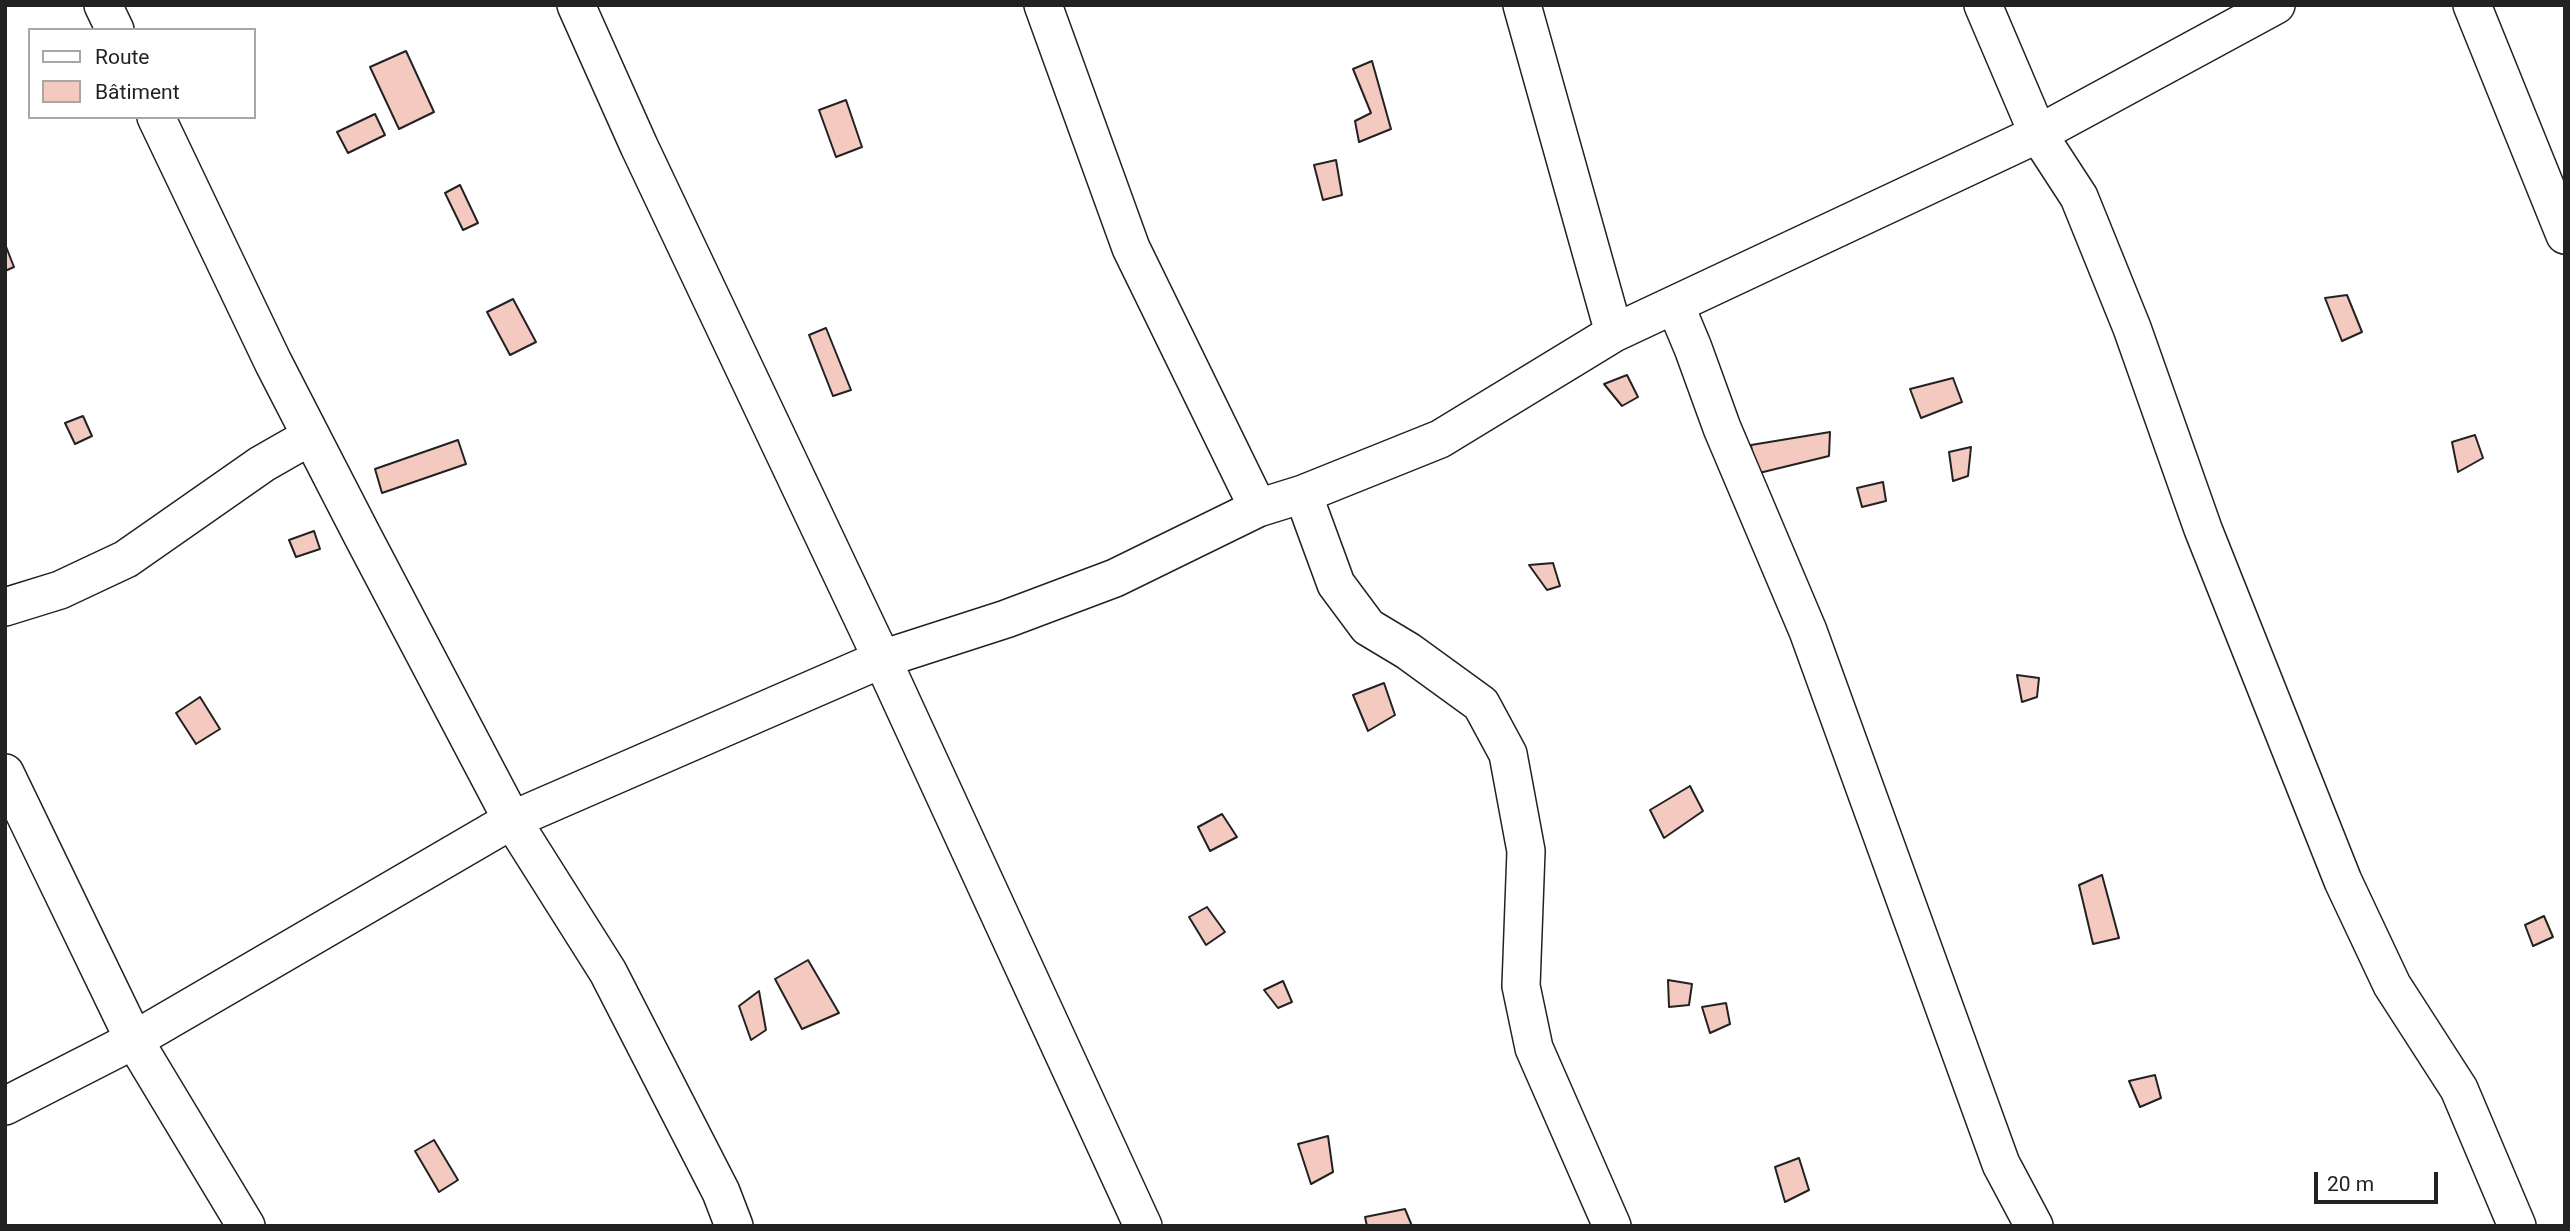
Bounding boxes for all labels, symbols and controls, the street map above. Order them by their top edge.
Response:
legend [28,28,256,119]
text: Route [95,45,150,69]
text: Bâtiment [95,80,180,104]
scale bar [2318,1158,2442,1202]
text: 20 m [2327,1172,2374,1196]

